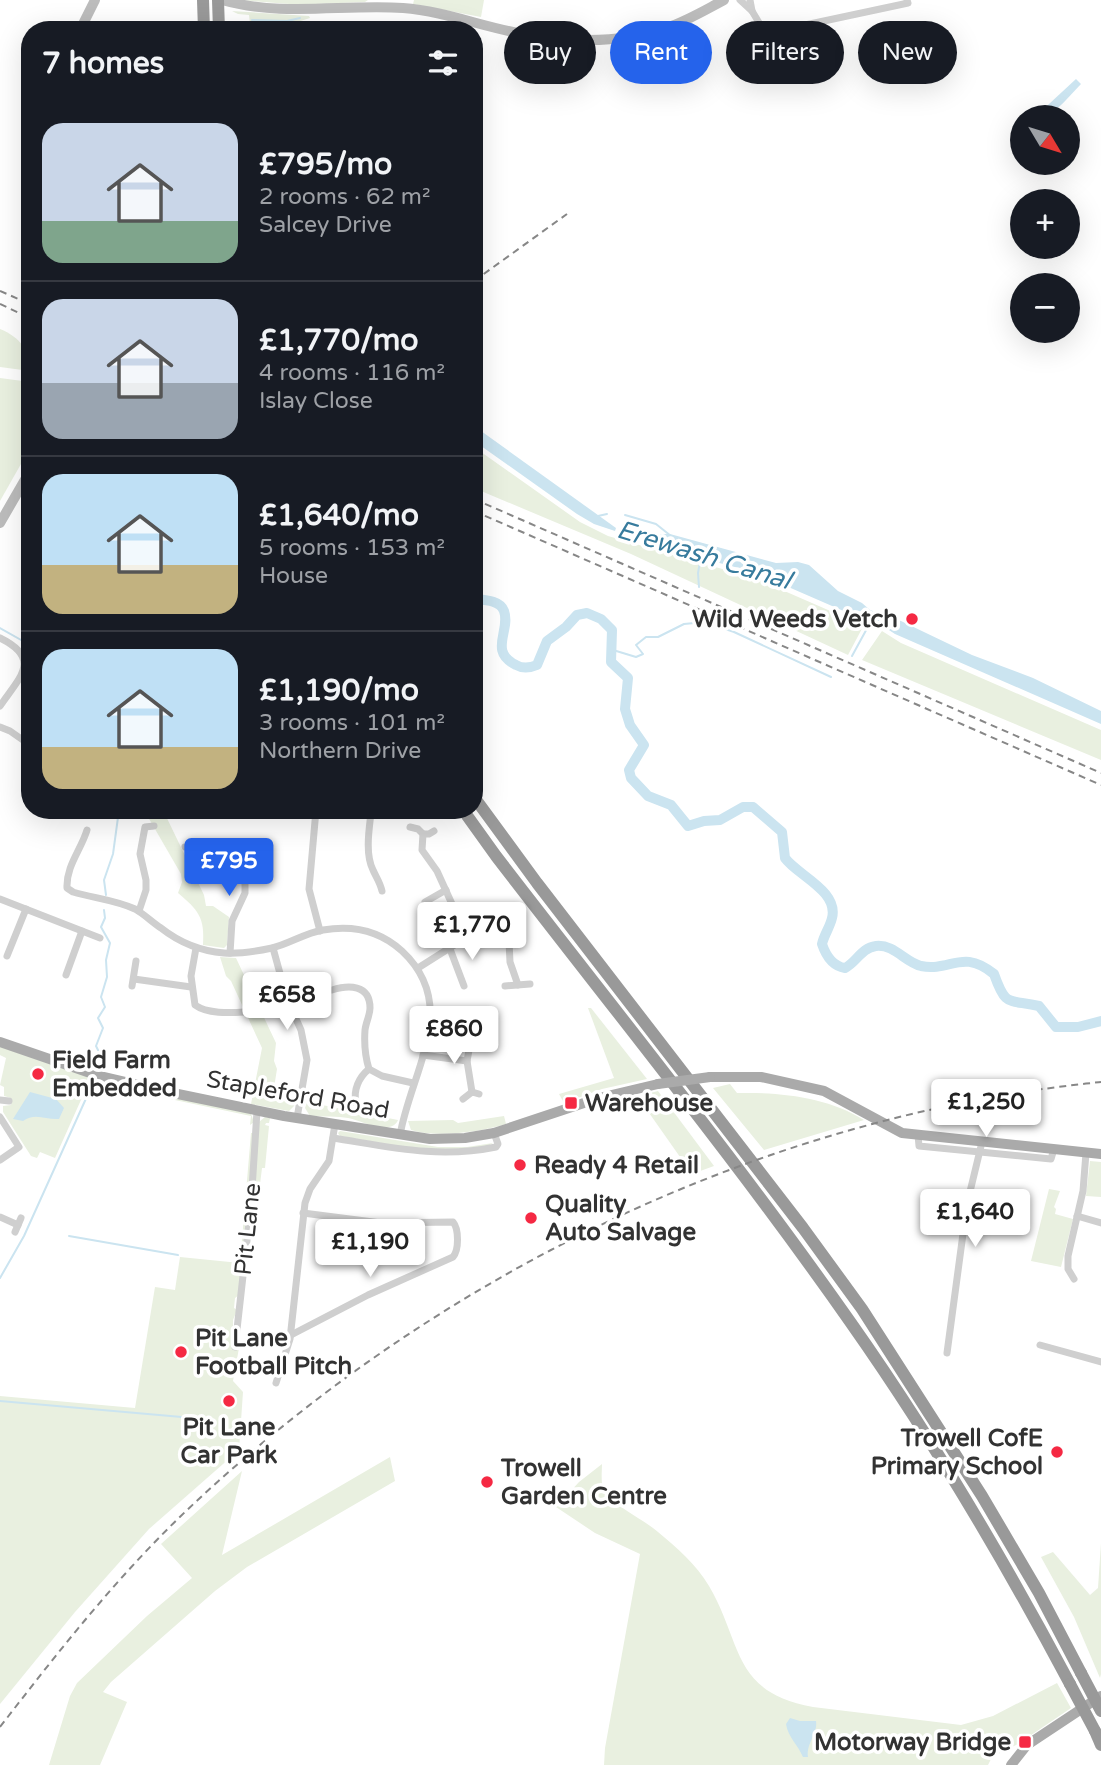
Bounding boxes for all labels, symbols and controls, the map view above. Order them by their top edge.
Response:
chip: Buy [504,21,596,84]
chip: Rent [610,21,712,84]
chip: Filters [726,21,844,84]
chip: New [858,21,957,84]
icon: filters [424,44,462,82]
text: 7 homes [42,45,164,82]
north arrow [1010,105,1080,175]
map controls [1010,105,1080,343]
text: £795/mo [259,146,392,183]
icon: home [98,151,182,235]
text: 2 rooms · 62 m² [259,183,430,211]
button: + [1010,189,1080,259]
text: Salcey Drive [259,211,392,239]
button: − [1010,273,1080,343]
text: £1,770/mo [259,322,419,359]
icon: home [98,327,182,411]
text: 4 rooms · 116 m² [259,359,445,387]
text: Islay Close [259,387,373,415]
text: £1,640/mo [259,497,419,534]
icon: home [98,502,182,586]
water label: Erewash Canal [613,514,798,597]
text: 5 rooms · 153 m² [259,534,445,562]
text: House [259,562,328,590]
place label: Wild Weeds Vetch [692,605,898,634]
marker: Wild Weeds Vetch [904,611,920,627]
text: £1,190/mo [259,672,419,709]
icon: home [98,677,182,761]
text: 3 rooms · 101 m² [259,709,445,737]
text: Northern Drive [259,737,421,765]
pin: £795 [188,838,270,898]
text: £795 [200,847,258,875]
pin: £1,770 [415,902,529,962]
text: £1,770 [433,911,511,939]
pin: £658 [246,972,328,1032]
text: £658 [258,981,316,1009]
pin: £860 [413,1006,495,1066]
text: £860 [425,1015,483,1043]
place label: Field Farm Embedded [52,1046,177,1103]
street label: Stapleford Road [204,1065,392,1125]
marker: Field Farm Embedded [30,1066,46,1082]
pin: £1,250 [929,1080,1043,1139]
text: £1,250 [947,1088,1025,1116]
place label: Warehouse [585,1089,714,1118]
marker: Warehouse [563,1095,579,1111]
place label: Ready 4 Retail [534,1151,699,1180]
marker: Ready 4 Retail [512,1157,528,1173]
street label: Pit Lane [229,1181,267,1277]
place label: Quality Auto Salvage [545,1190,696,1247]
pin: £1,640 [918,1190,1032,1249]
text: £1,640 [936,1198,1014,1226]
marker: Quality Auto Salvage [523,1210,539,1226]
pin: £1,190 [313,1220,427,1279]
text: £1,190 [331,1228,409,1256]
place label: Pit Lane Football Pitch [195,1324,352,1381]
marker: Pit Lane Football Pitch [173,1344,189,1360]
marker: Pit Lane Car Park [221,1393,237,1409]
place label: Pit Lane Car Park [181,1413,277,1470]
place label: Trowell CofE Primary School [871,1424,1043,1481]
marker: Trowell CofE Primary School [1049,1444,1065,1460]
place label: Trowell Garden Centre [500,1454,667,1511]
marker: Trowell Garden Centre [479,1474,495,1490]
place label: Motorway Bridge [814,1728,1011,1757]
marker: Motorway Bridge [1017,1734,1033,1750]

